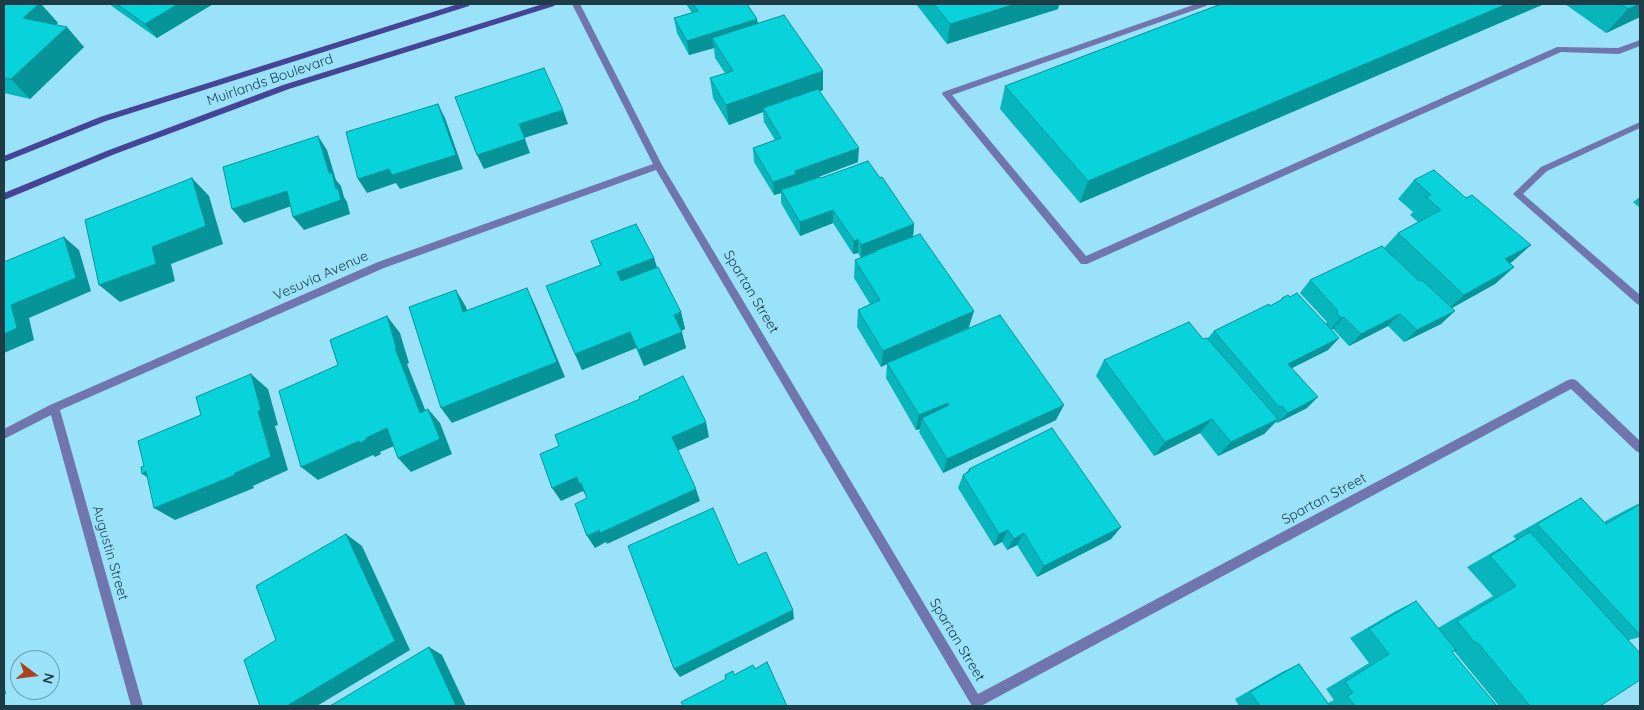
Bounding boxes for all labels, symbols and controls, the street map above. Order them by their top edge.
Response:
street label: Muirlands Boulevard [205,50,335,110]
street label: Vesuvia Avenue [271,248,371,304]
street label: Spartan Street [720,248,782,336]
street label: Spartan Street [1279,470,1369,528]
street label: Augustin Street [88,504,132,602]
street label: Spartan Street [926,596,988,684]
north arrow [10,650,60,700]
text: N [38,671,59,686]

